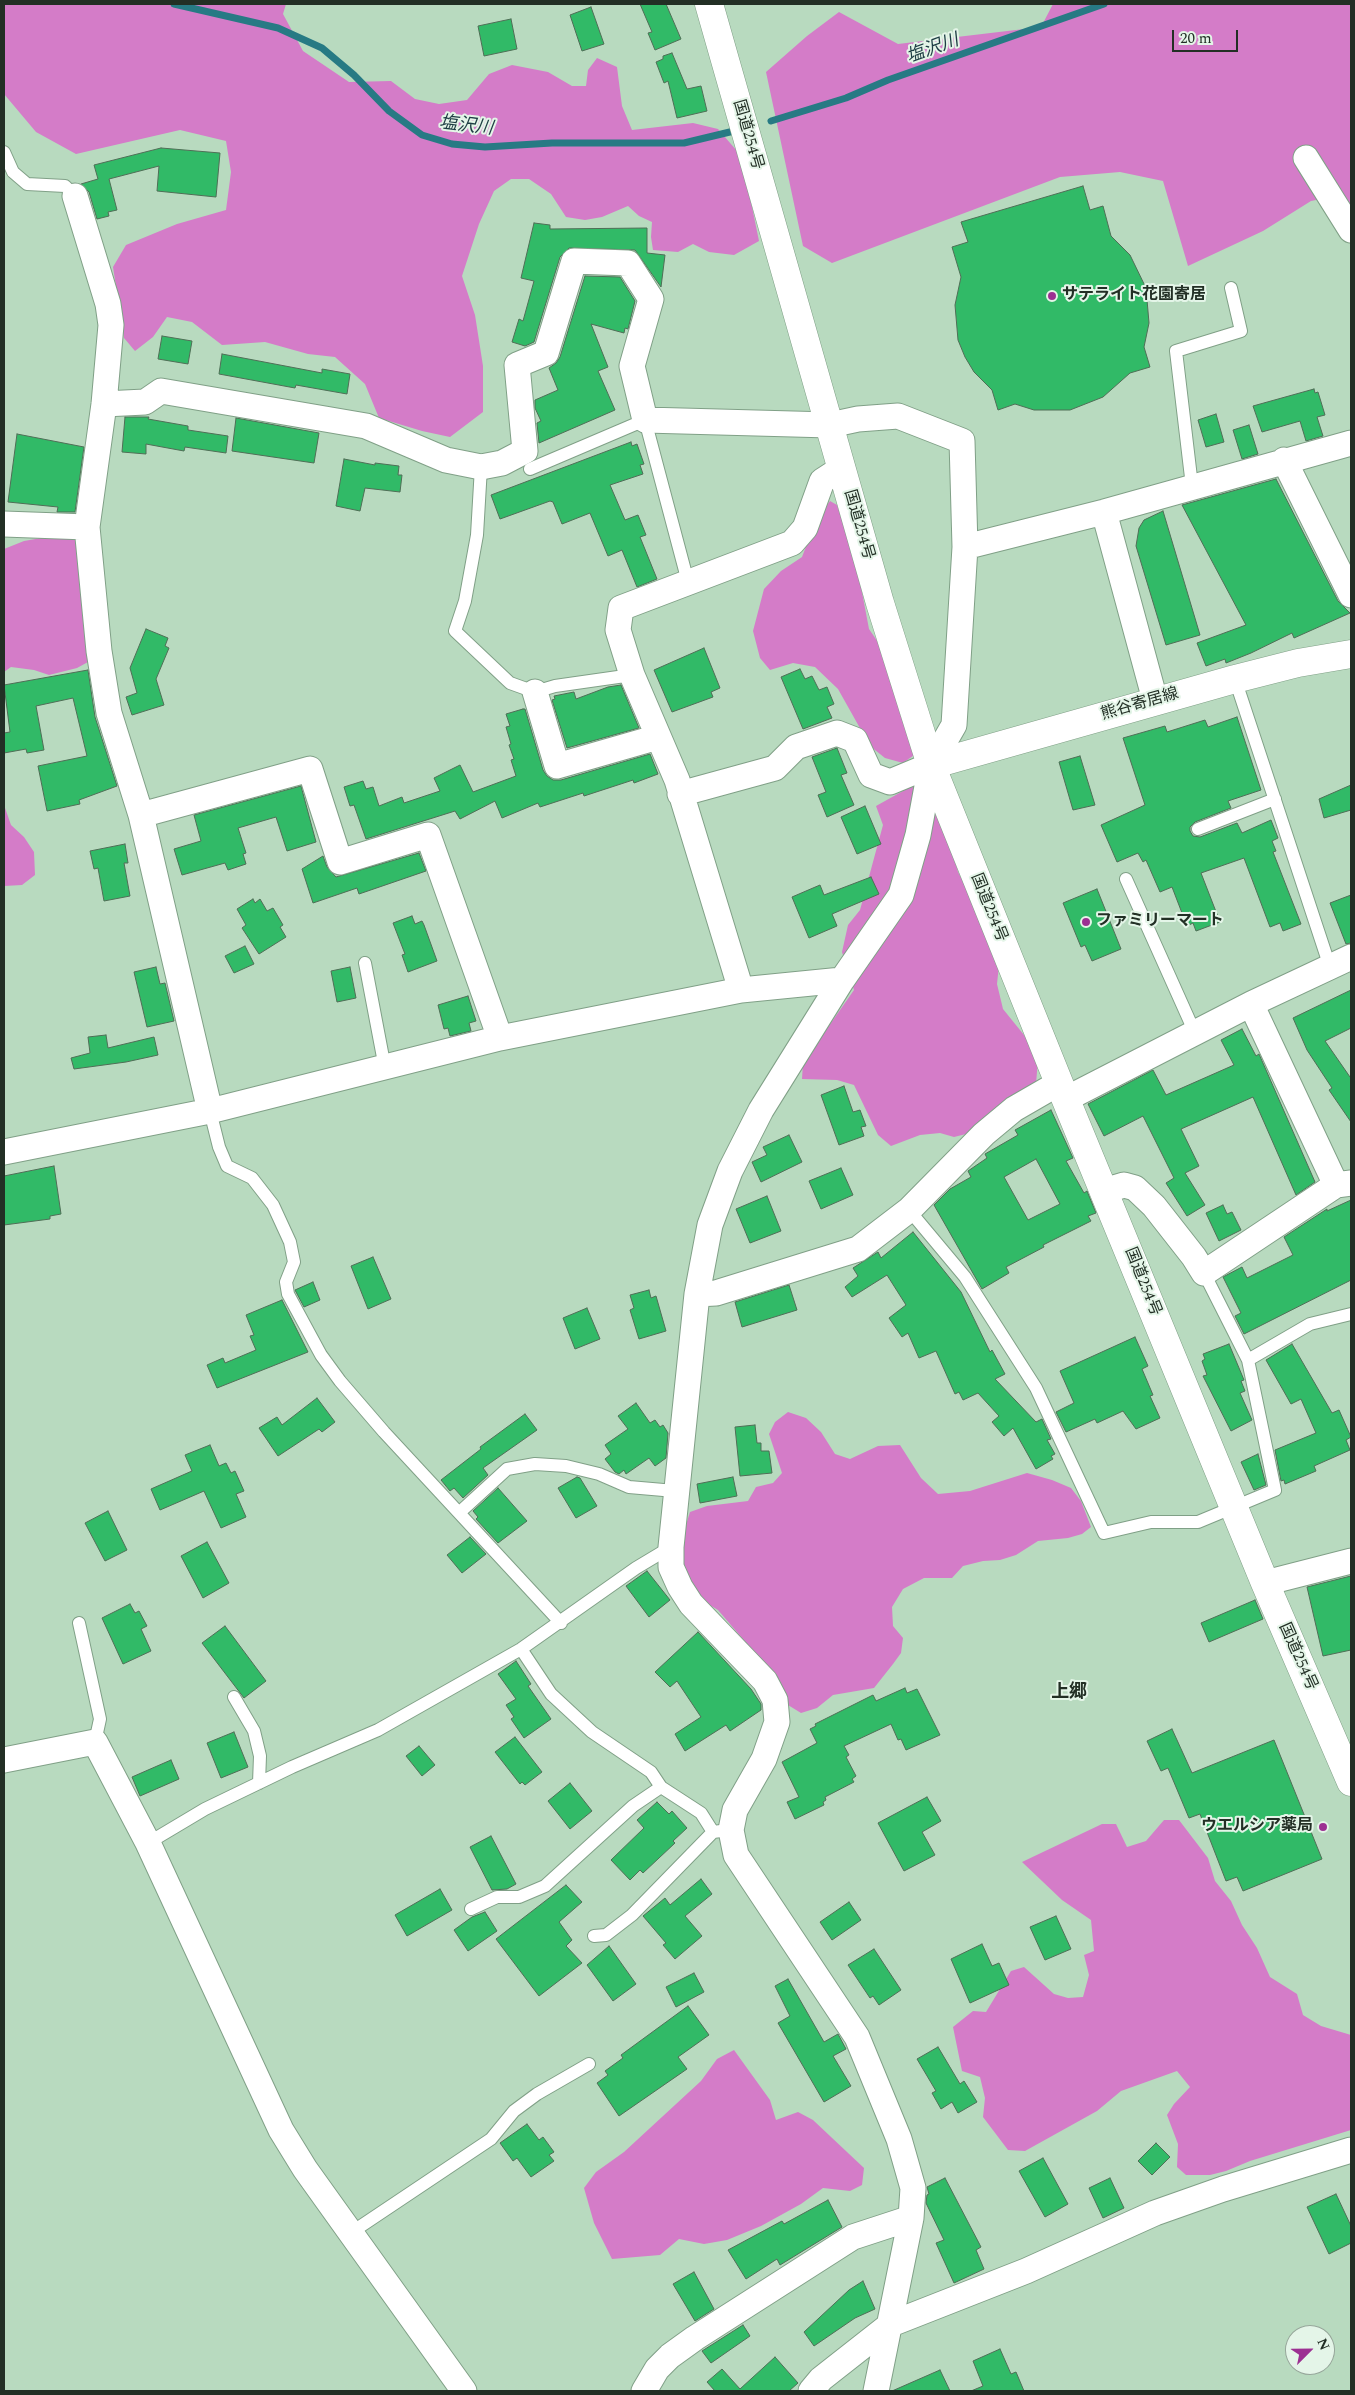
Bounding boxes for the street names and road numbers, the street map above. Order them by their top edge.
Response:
street label: 国道254号 [728,98,766,172]
street label: 国道254号 [839,488,877,562]
street label: 熊谷寄居線 [1099,685,1181,725]
street label: 国道254号 [966,871,1010,945]
street label: 国道254号 [1120,1245,1164,1319]
street label: 国道254号 [1274,1620,1320,1694]

